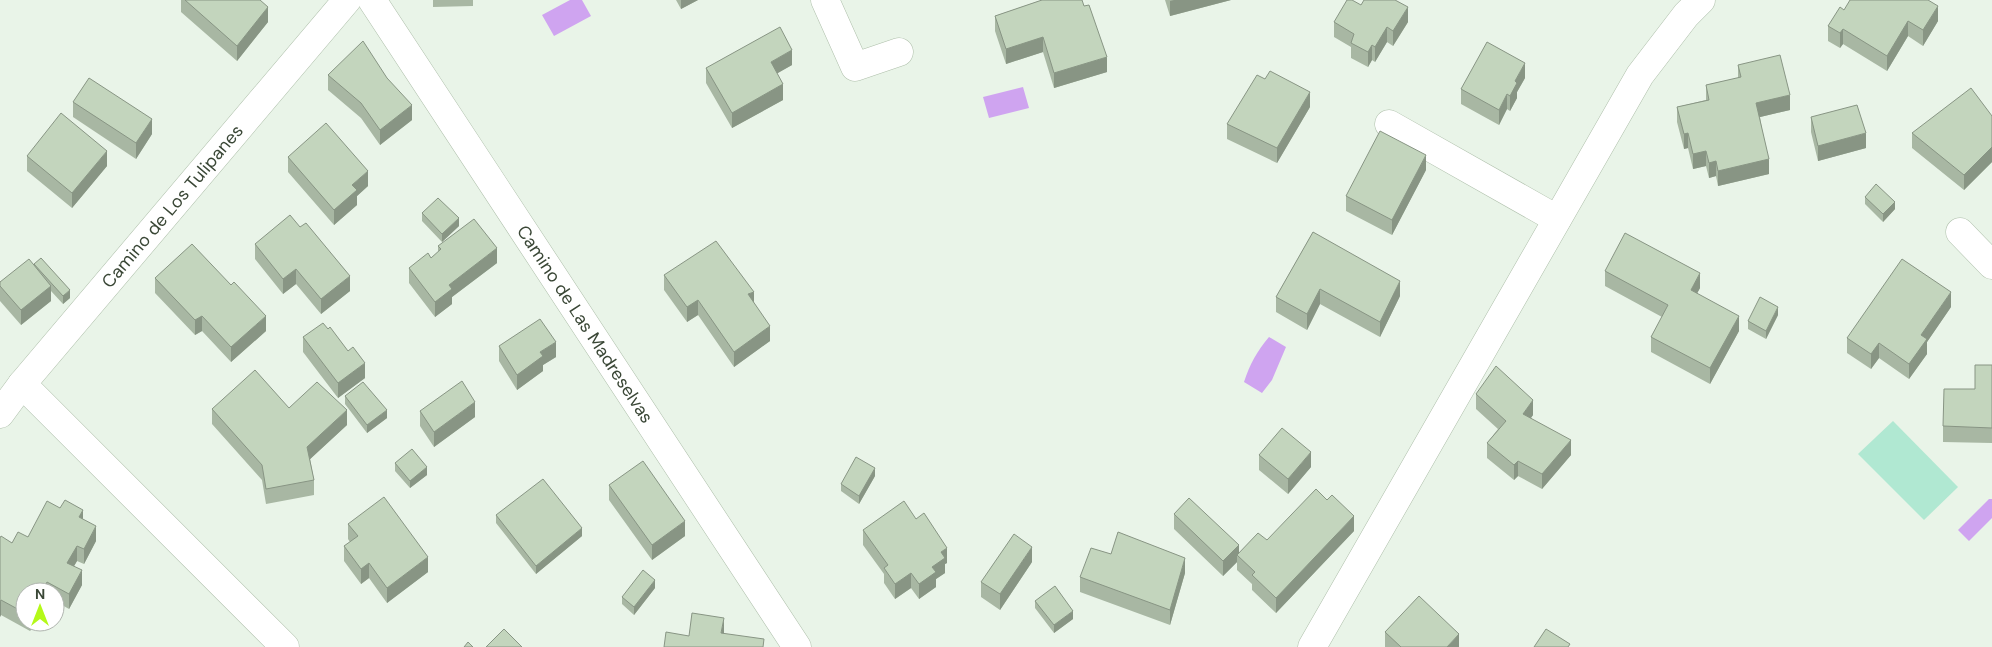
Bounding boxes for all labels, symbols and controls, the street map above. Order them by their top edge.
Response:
street label: Camino de Los Tulipanes [96,119,249,293]
street label: Camino de Las Madreselvas [511,221,659,428]
north arrow [15,582,65,632]
text: N [35,585,45,603]

